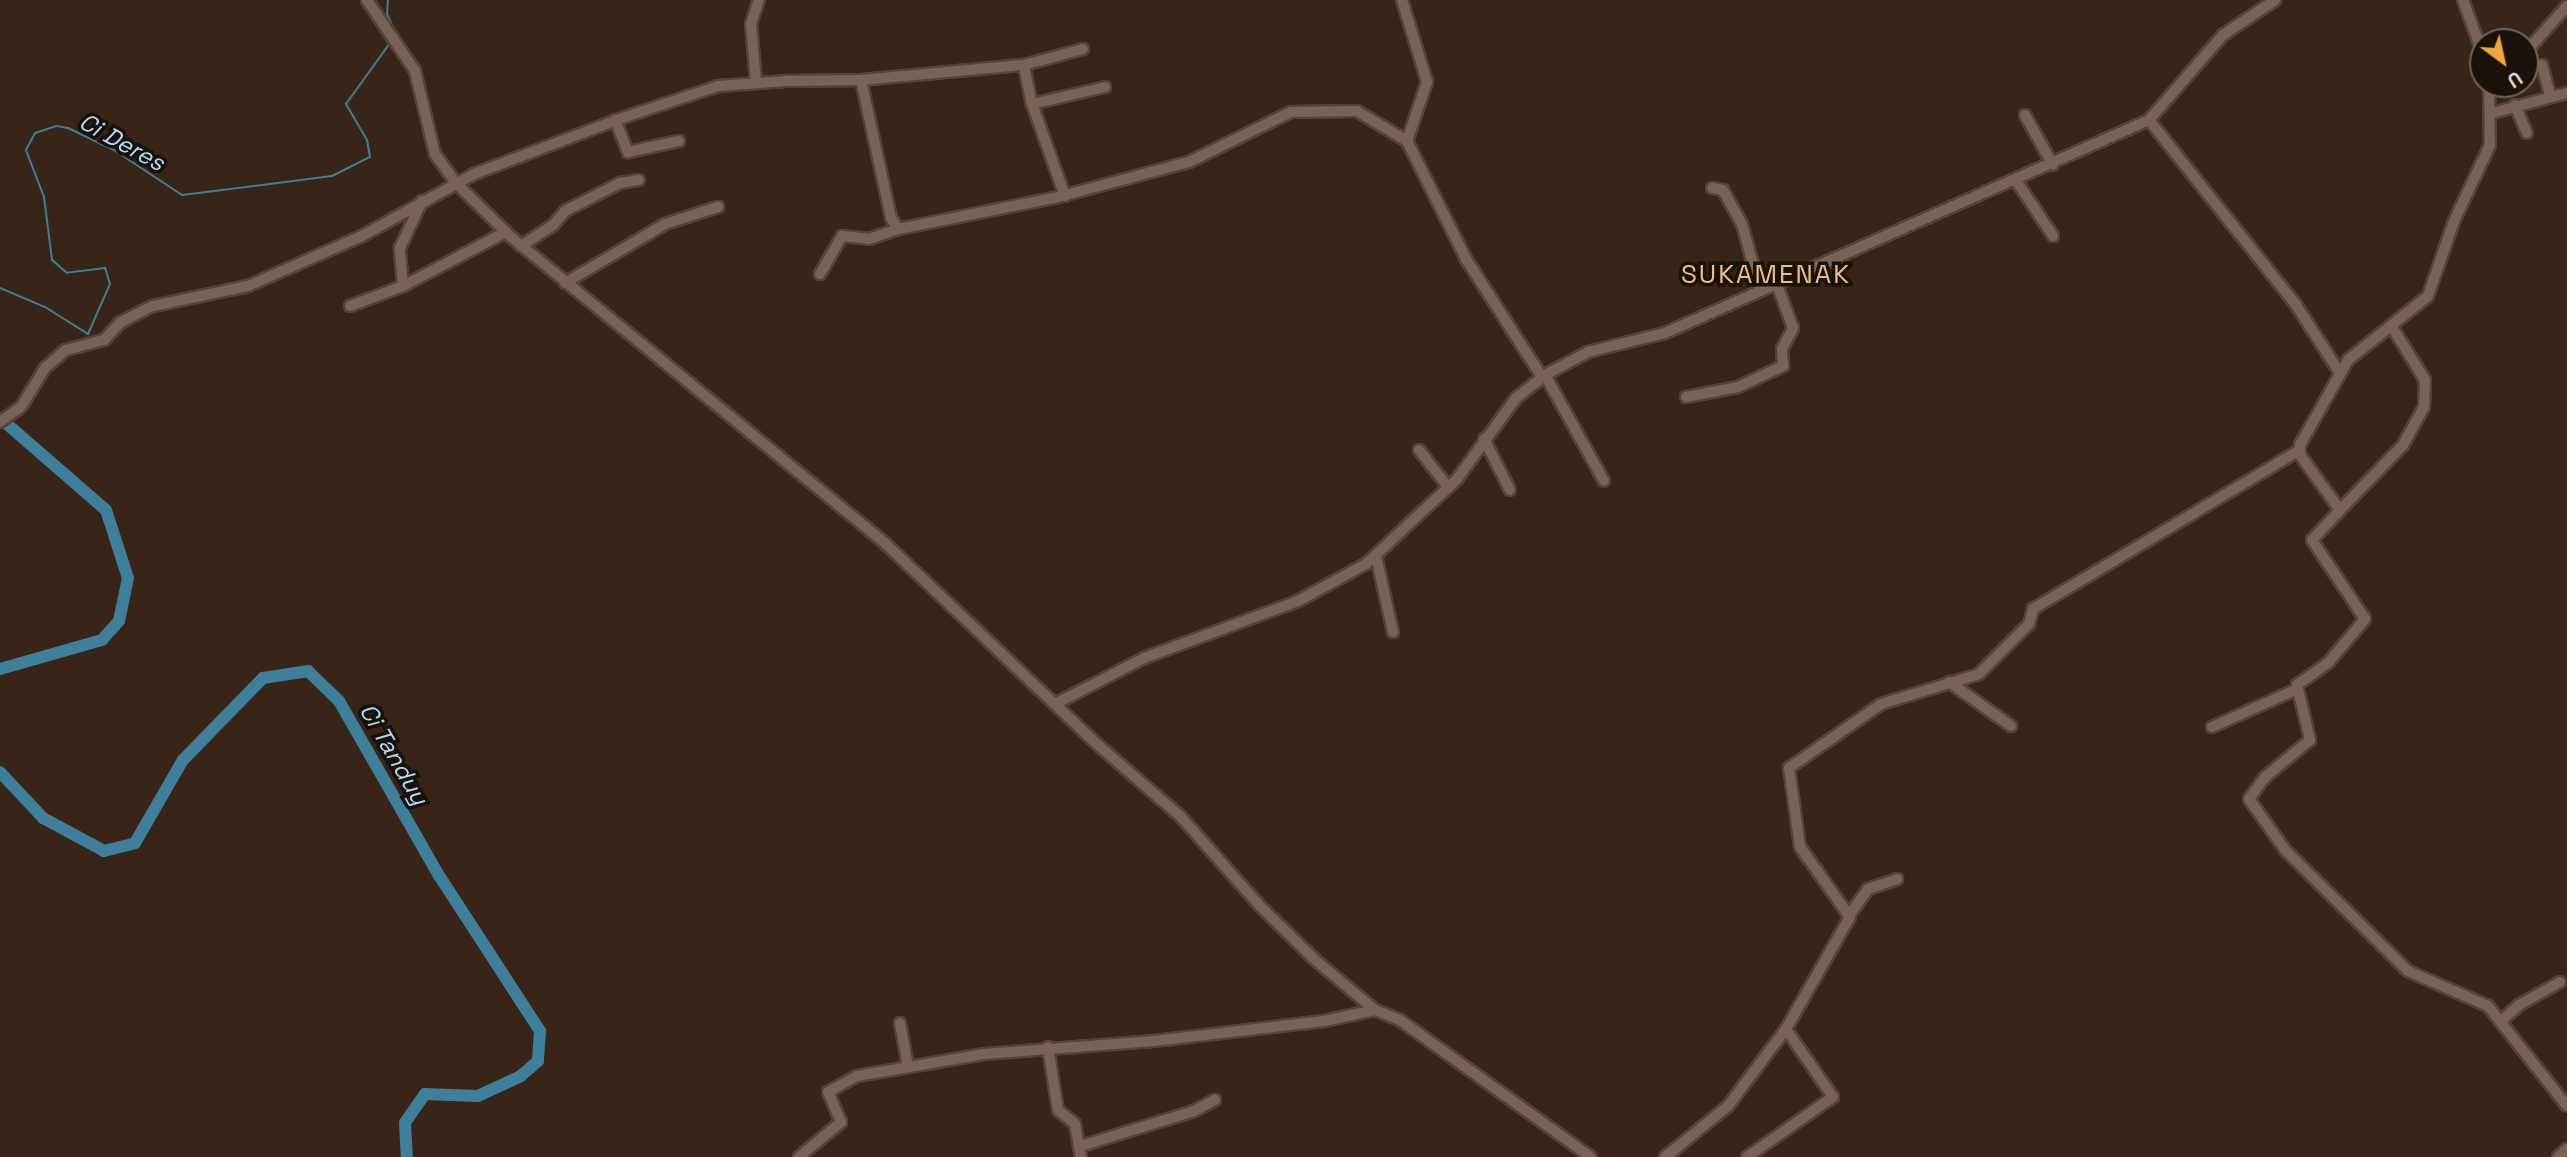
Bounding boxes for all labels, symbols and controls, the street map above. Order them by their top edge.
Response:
north arrow [2469,28,2539,98]
text: U [2502,65,2527,93]
water label: Ci Deres [74,107,170,177]
district label: SUKAMENAK [1682,259,1850,291]
water label: Ci Tanduy [353,698,435,810]

